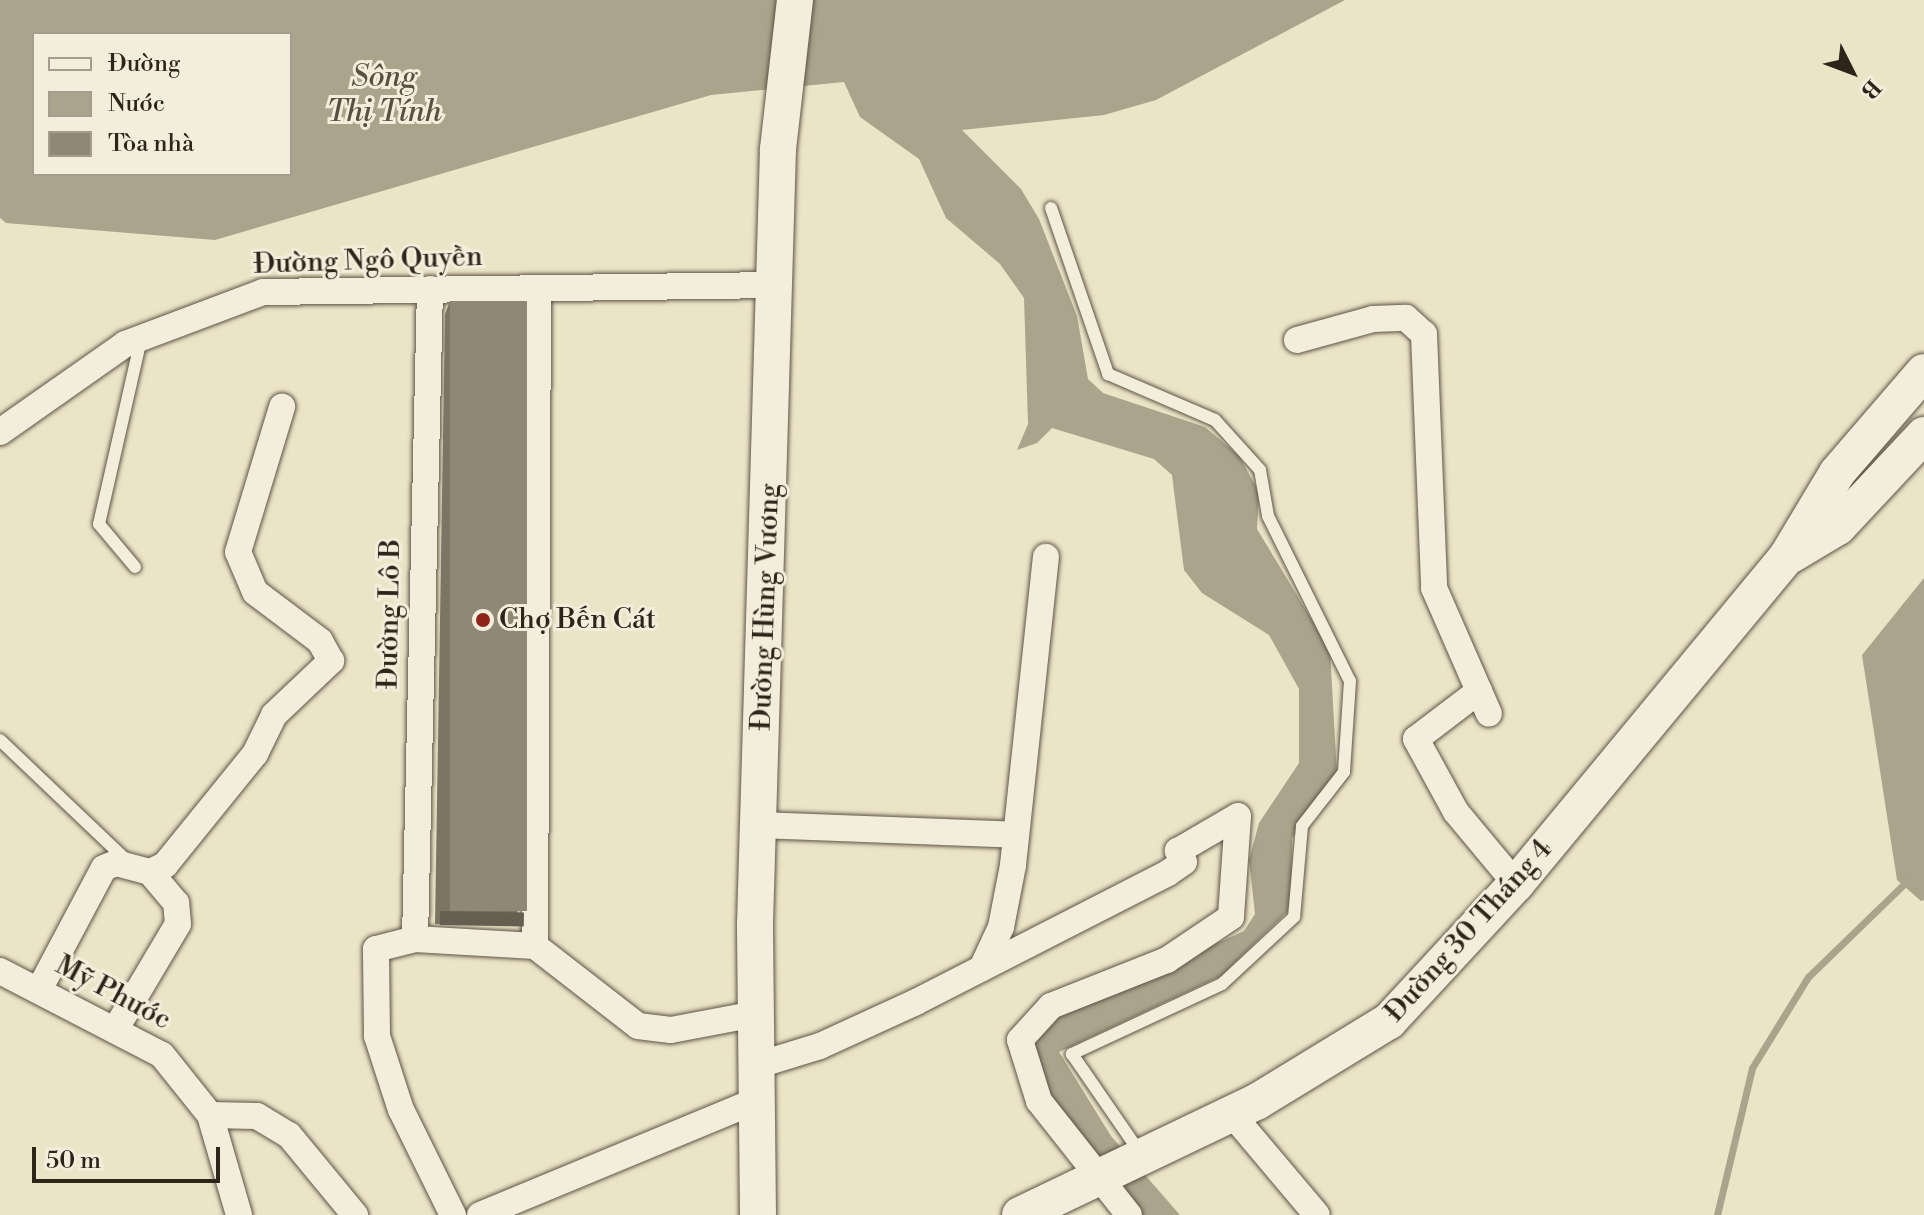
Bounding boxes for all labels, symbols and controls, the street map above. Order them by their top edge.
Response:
legend [32,32,292,176]
north arrow [1812,32,1892,112]
text: Đường [108,49,181,79]
water label: Sông Thị Tính [326,59,442,130]
text: B [1855,73,1886,104]
text: Nước [108,89,165,119]
text: Tòa nhà [108,129,194,159]
street label: Đường Ngô Quyền [253,240,483,282]
street label: Đường Hùng Vương [745,483,787,731]
street label: Đường Lô B [372,539,408,689]
place label: Chợ Bến Cát [499,603,656,637]
marker: Chợ Bến Cát [474,611,492,629]
street label: Đường 30 Tháng 4 [1378,833,1560,1029]
street label: Mỹ Phước [50,949,176,1037]
scale bar [36,1131,224,1181]
text: 50 m [46,1146,101,1176]

